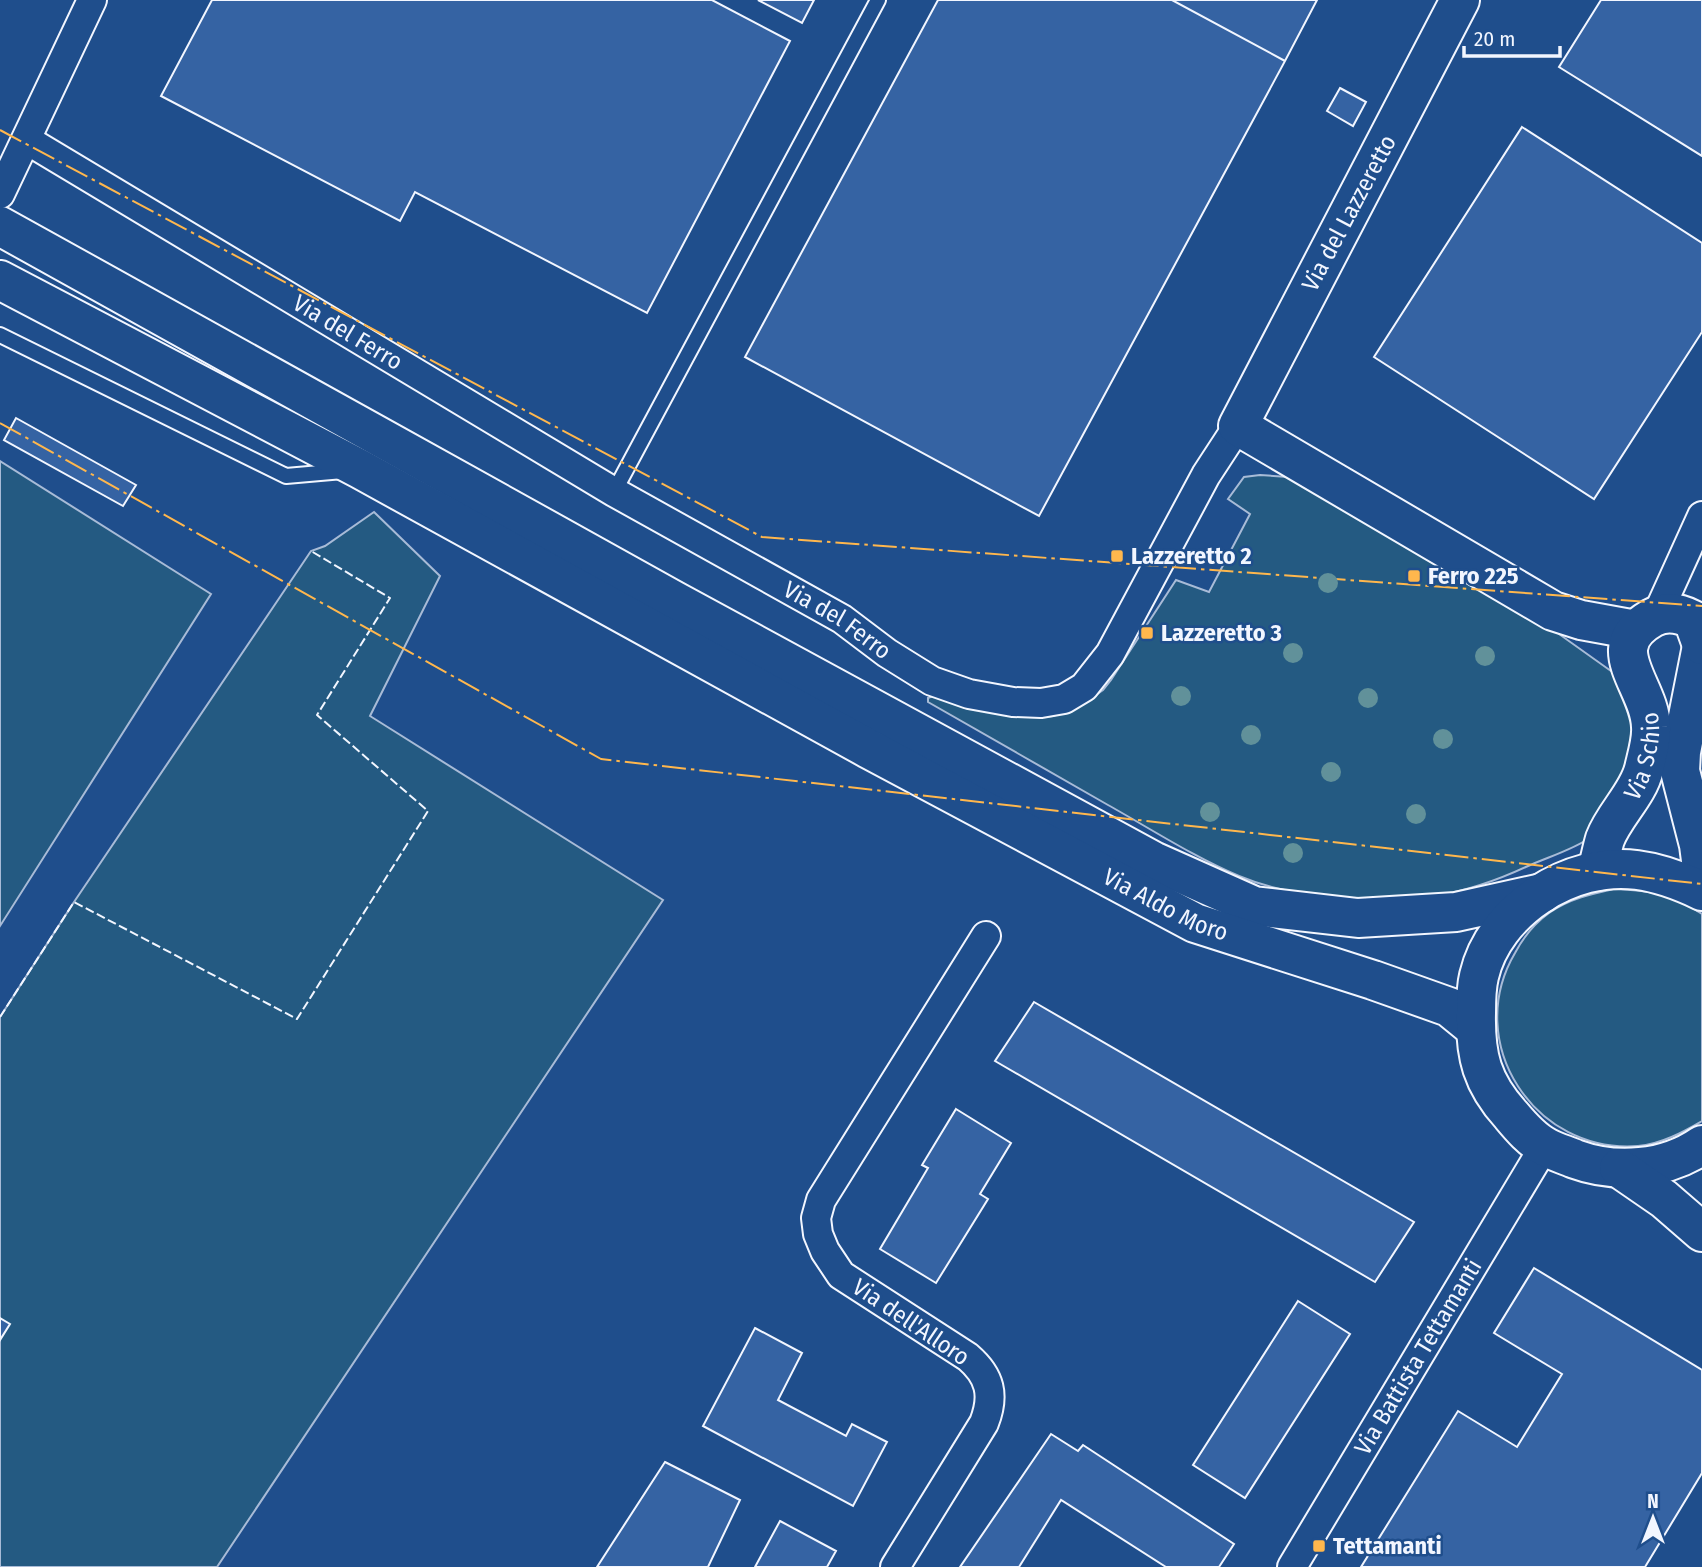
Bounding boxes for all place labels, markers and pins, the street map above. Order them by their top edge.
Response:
place label: Lazzeretto 2 [1131,542,1252,570]
marker: Lazzeretto 2 [1109,548,1125,564]
place label: Ferro 225 [1428,562,1519,590]
marker: Ferro 225 [1406,568,1422,584]
place label: Lazzeretto 3 [1161,619,1282,647]
marker: Lazzeretto 3 [1139,625,1155,641]
place label: Tettamanti [1333,1532,1442,1560]
marker: Tettamanti [1311,1538,1327,1554]

